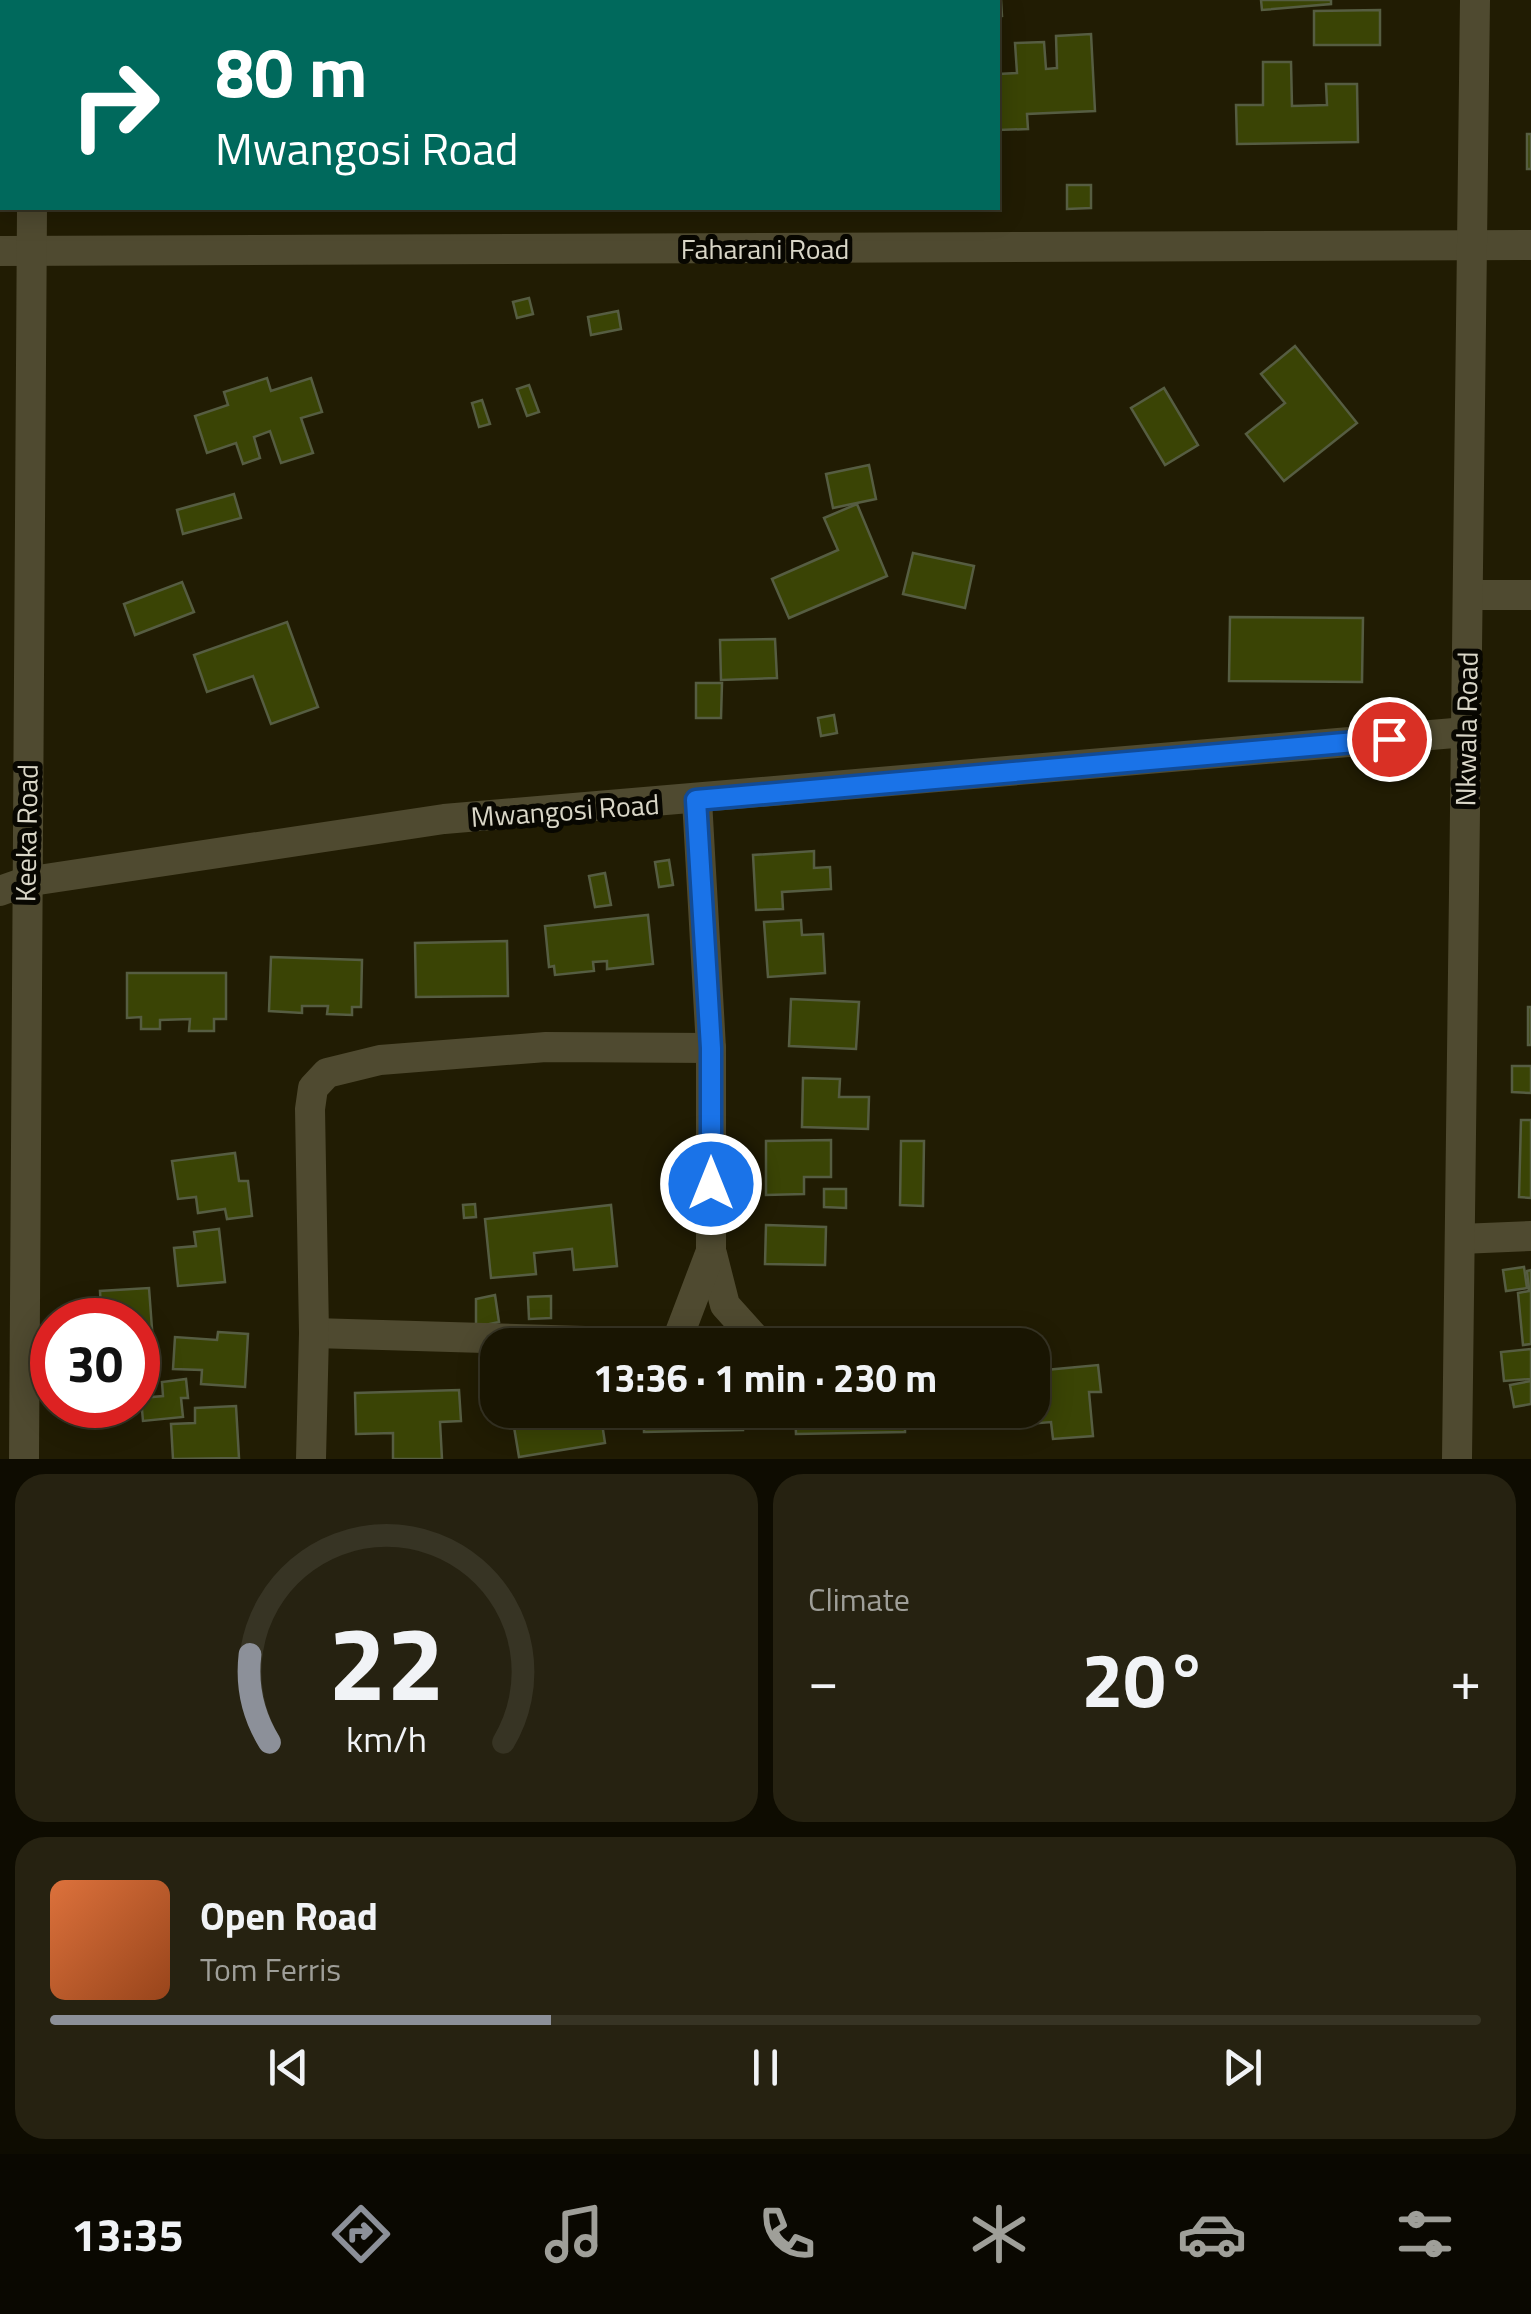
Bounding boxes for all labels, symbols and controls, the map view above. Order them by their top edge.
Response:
text: 80 m [215,18,368,124]
icon: right [50,40,180,170]
text: Mwangosi Road [215,114,519,182]
street label: Faharani Road [681,227,849,270]
street label: Nkwala Road [1443,651,1489,807]
pin [1347,697,1432,782]
icon: arrive [1362,712,1417,767]
street label: Keeka Road [3,764,49,902]
street label: Mwangosi Road [469,782,661,838]
position arrow [659,1132,763,1236]
speed limit sign: 30 [30,1298,160,1428]
text: 13:36 · 1 min · 230 m [593,1349,937,1407]
text: Climate [808,1575,910,1623]
text: 22 [328,1582,445,1740]
text: 20° [1081,1622,1208,1736]
text: − [808,1638,839,1721]
text: + [1450,1638,1481,1721]
text: km/h [346,1711,427,1766]
text: Open Road [200,1887,378,1945]
text: Tom Ferris [200,1945,341,1993]
icon: previous [261,2040,316,2095]
icon: pause [738,2040,793,2095]
icon: next [1215,2040,1270,2095]
icon: directions [326,2199,396,2269]
icon: music [539,2199,609,2269]
icon: phone [752,2199,822,2269]
icon: climate [964,2199,1034,2269]
icon: car [1177,2199,1247,2269]
icon: filters [1390,2199,1460,2269]
text: 13:35 [71,2200,184,2268]

